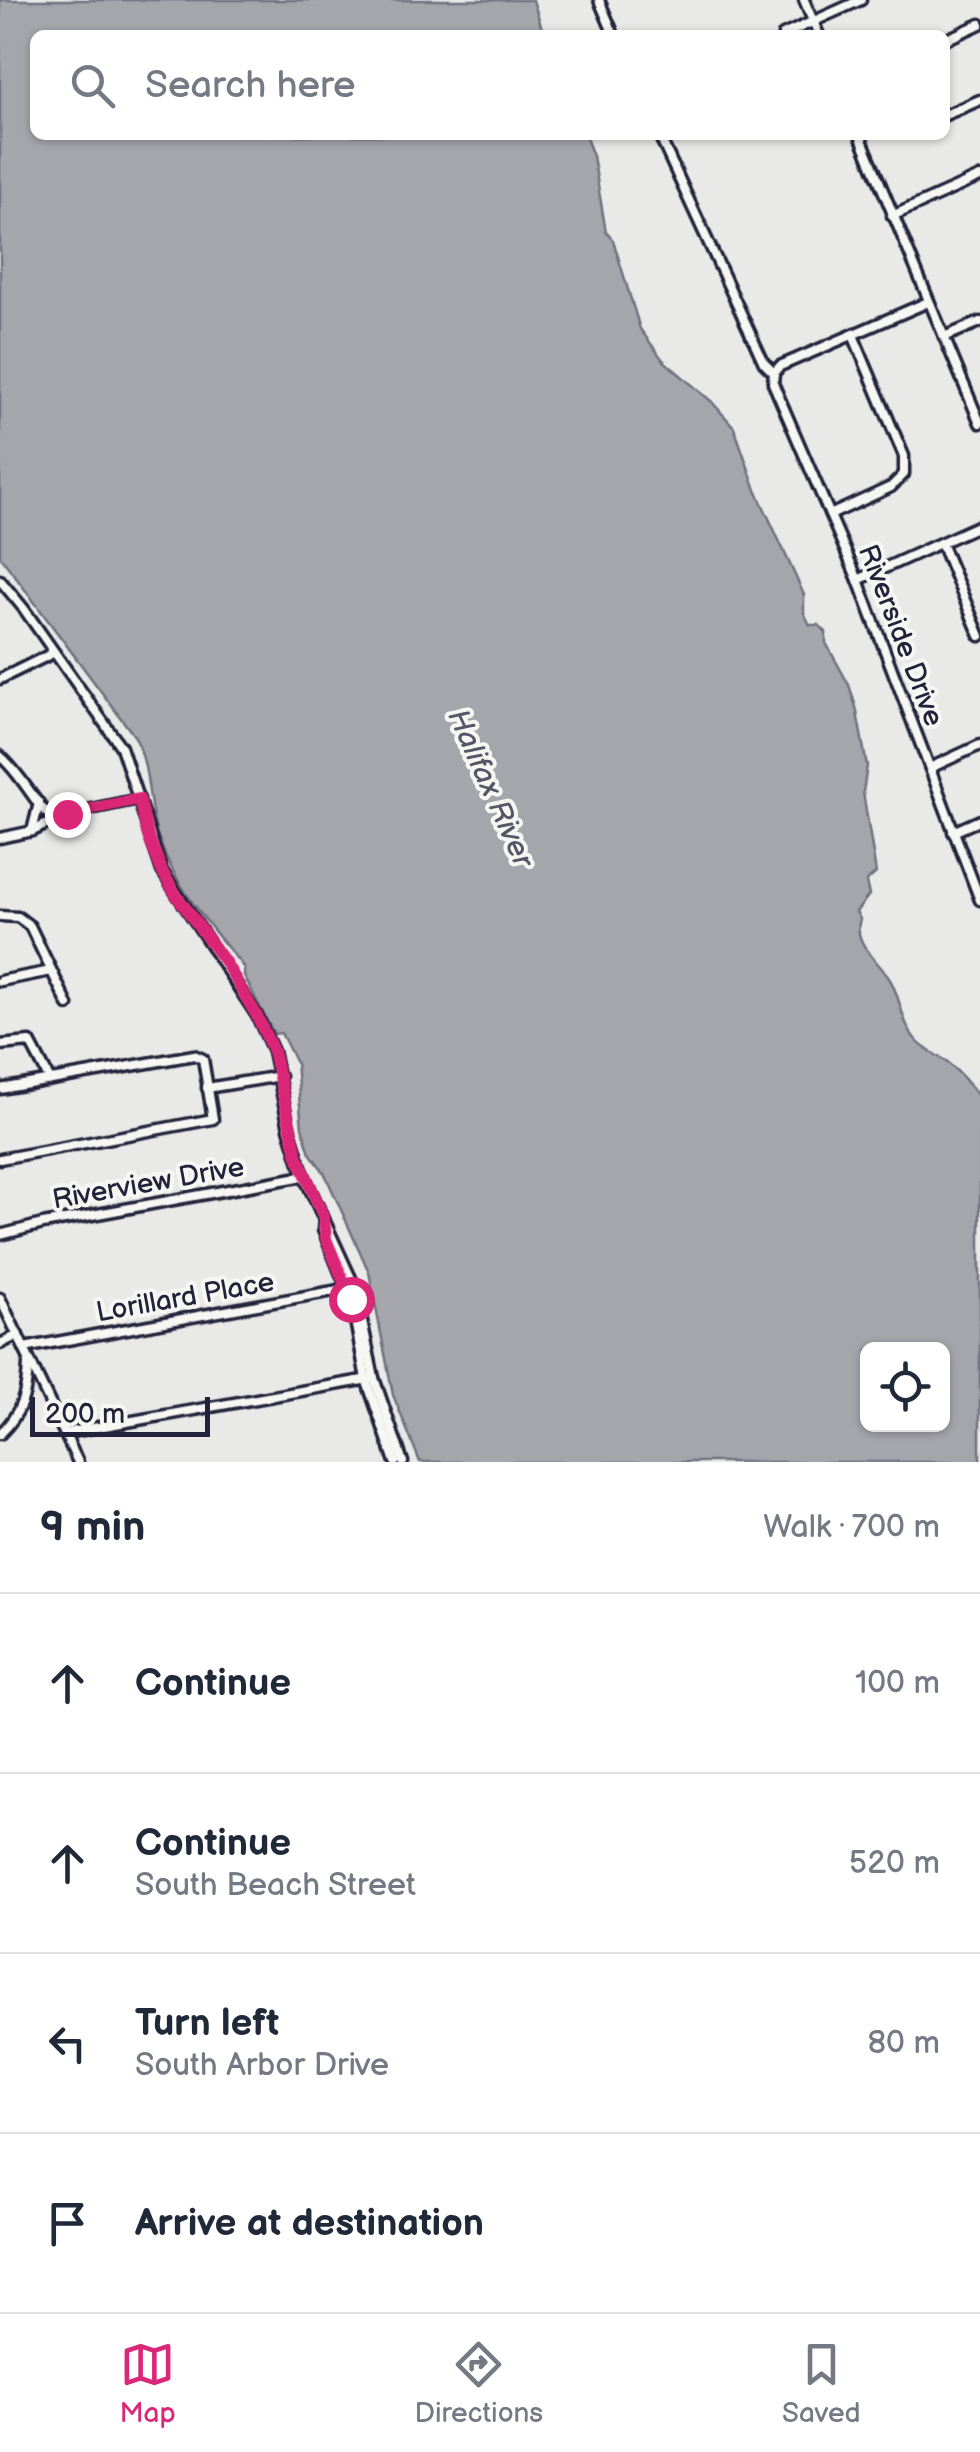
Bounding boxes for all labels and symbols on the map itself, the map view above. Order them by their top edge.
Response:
street label: Riverside Drive [851,540,950,731]
water label: Halifax River [439,704,542,875]
route end [45,792,91,838]
street label: Riverview Drive [50,1150,247,1217]
street label: Lorillard Place [94,1266,277,1329]
route start [329,1277,375,1323]
scale bar [30,1392,210,1436]

